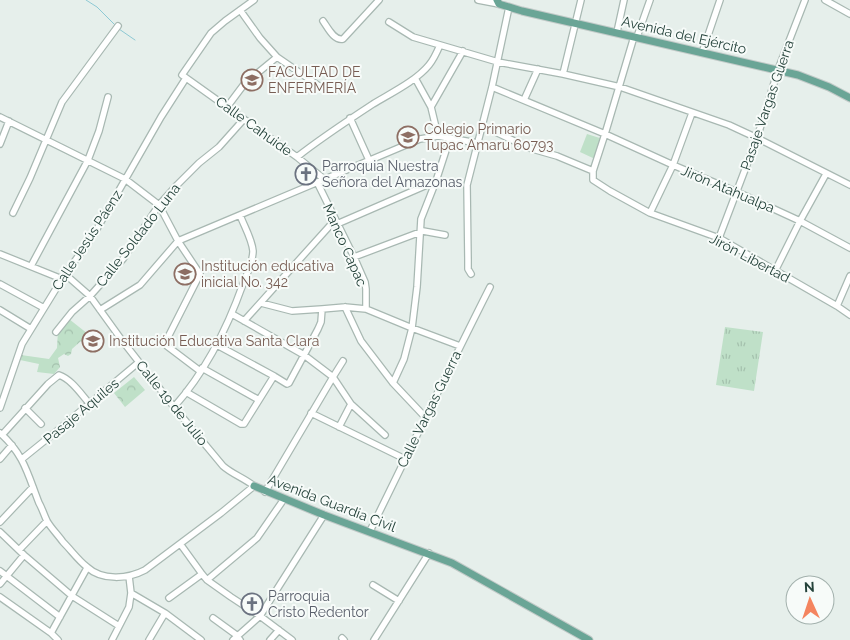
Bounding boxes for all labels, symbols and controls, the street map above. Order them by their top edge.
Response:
street label: Avenida del Ejército [620,13,748,57]
street label: Pasaje Vargas Guerra [737,38,797,172]
place label: FACULTAD DE ENFERMERÍA [268,64,360,96]
school or university icon: FACULTAD DE ENFERMERÍA [240,68,264,92]
street label: Calle Cahuide [213,93,295,159]
place label: Colegio Primario Tupac Amaru 60793 [424,121,554,153]
school or university icon: Colegio Primario Tupac Amaru 60793 [396,125,420,149]
place label: Parroquia Nuestra Señora del Amazonas [322,158,463,190]
church icon: Parroquia Nuestra Señora del Amazonas [294,162,318,186]
street label: Jirón Atahualpa [679,162,777,216]
street label: Calle Soldado Luna [93,180,183,290]
street label: Calle Jesús Páenz [49,187,125,293]
street label: Manco Capac [320,201,370,289]
street label: Jirón Libertad [707,230,793,286]
place label: Institución educativa inicial No. 342 [201,258,334,290]
school or university icon: Institución educativa inicial No. 342 [173,262,197,286]
school or university icon: Institución Educativa Santa Clara [81,329,105,353]
place label: Institución Educativa Santa Clara [109,333,319,349]
street label: Calle Vargas Guerra [394,348,464,470]
street label: Calle 19 de Julio [133,357,211,449]
street label: Pasaje Aquiles [40,375,122,447]
street label: Avenida Guardia Civil [266,471,399,535]
north arrow [785,575,835,625]
text: N [804,579,815,595]
place label: Parroquia Cristo Redentor [268,588,369,620]
church icon: Parroquia Cristo Redentor [240,592,264,616]

